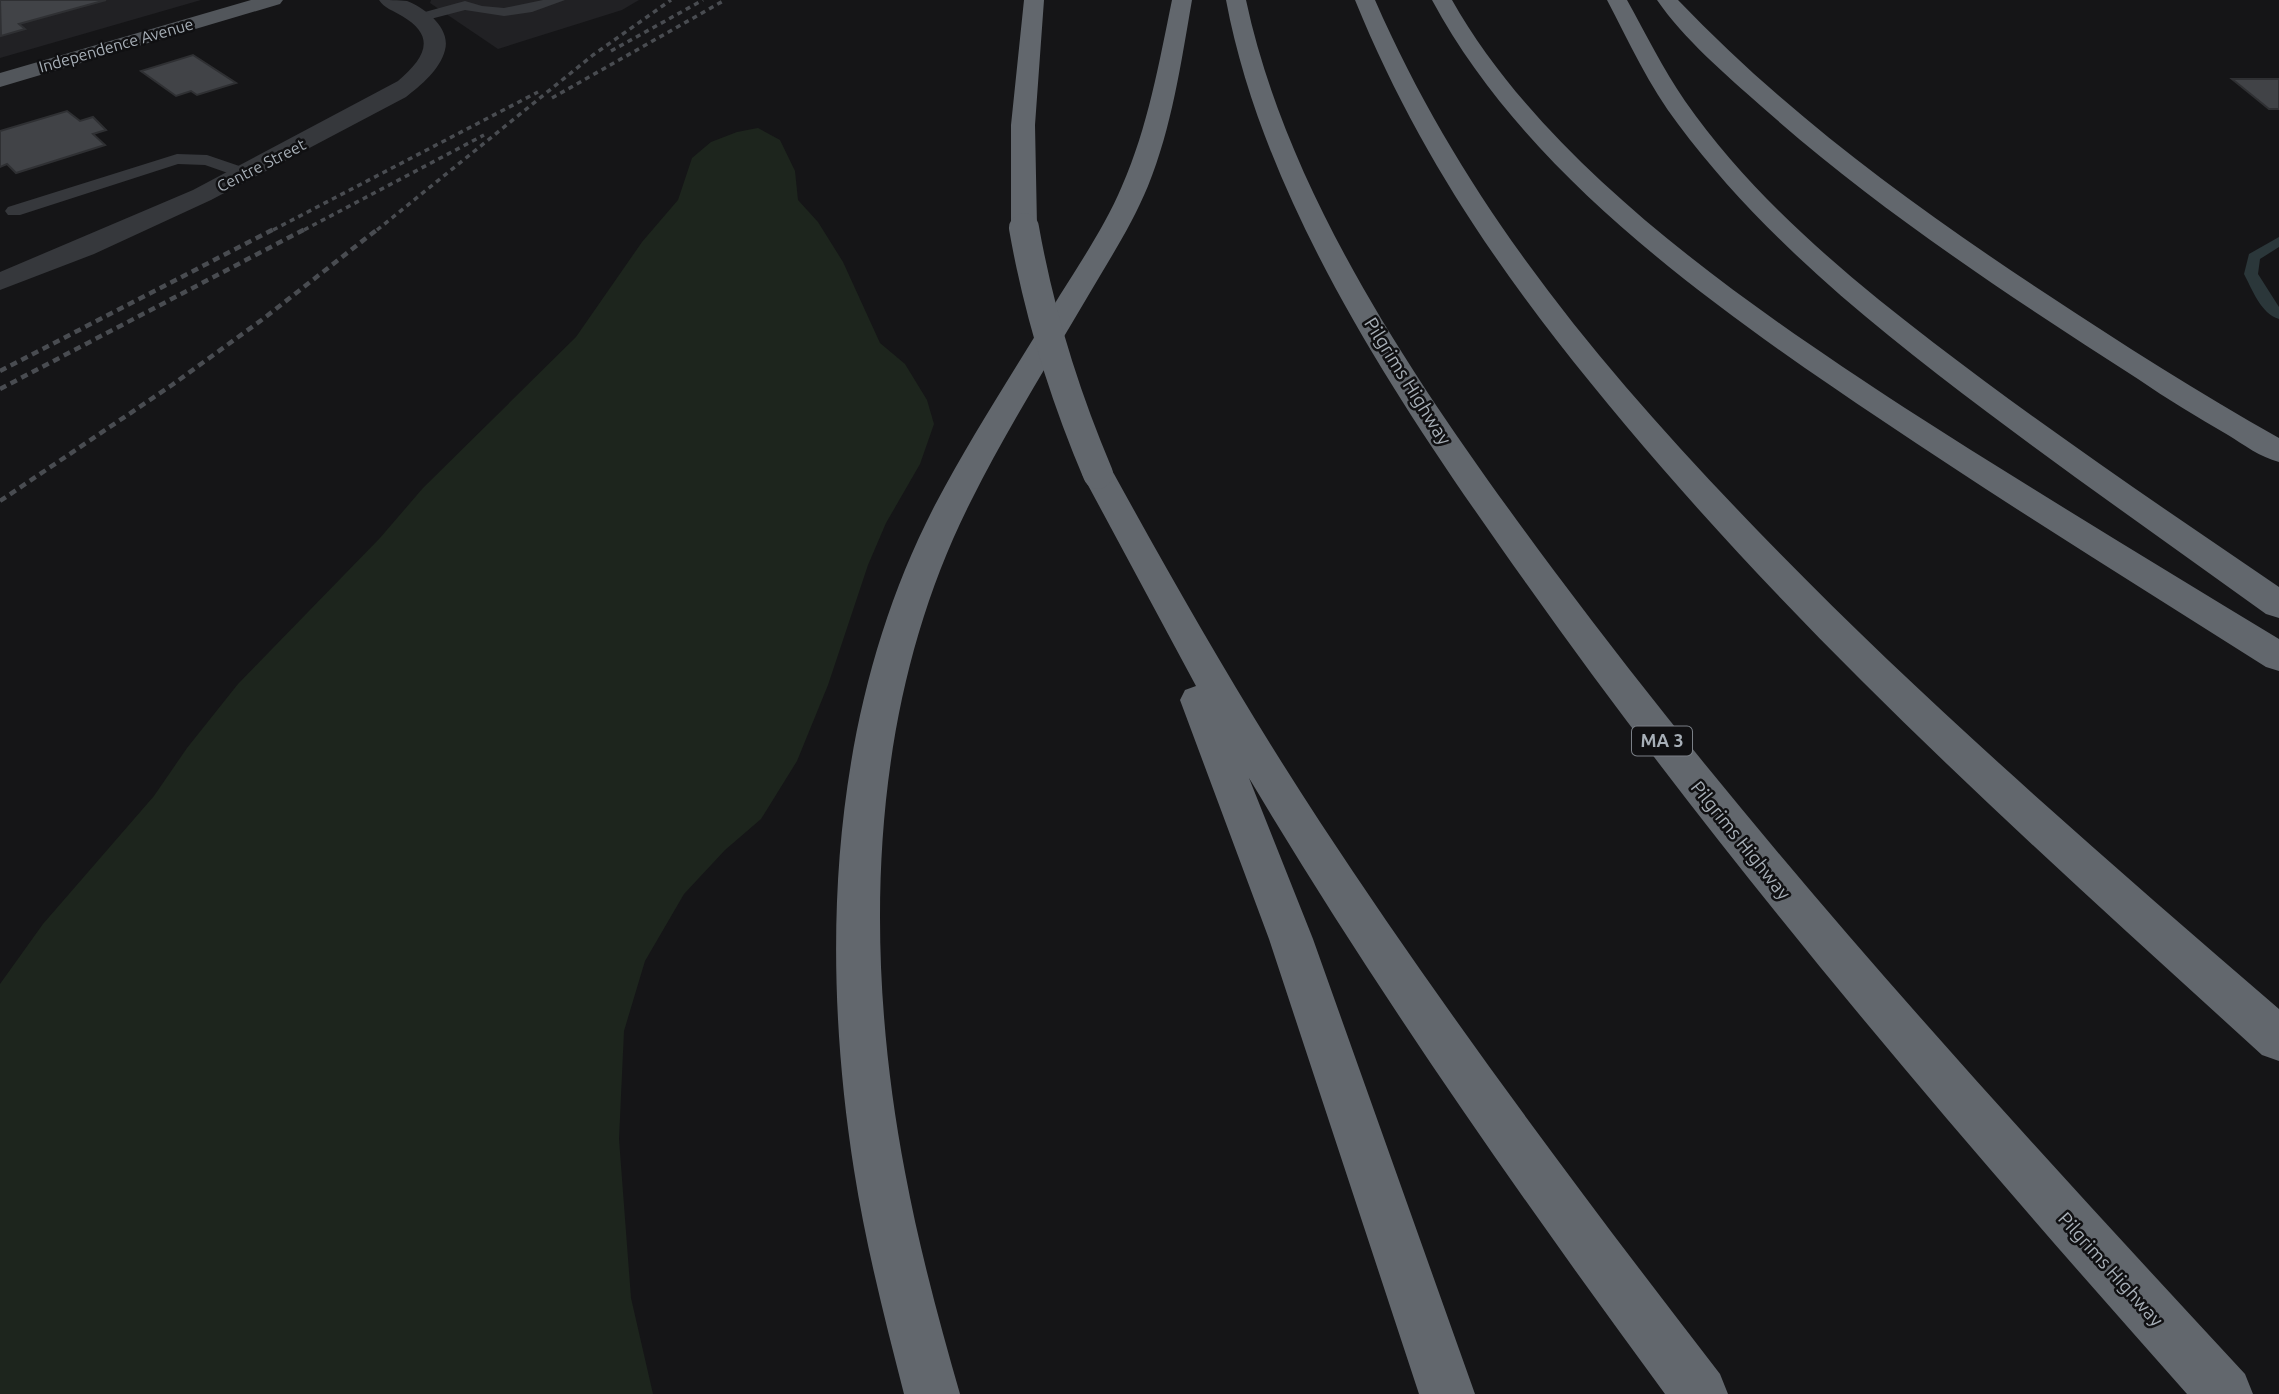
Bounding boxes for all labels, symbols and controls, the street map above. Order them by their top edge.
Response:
street label: Independence Avenue [37,14,195,76]
street label: Centre Street [214,135,309,195]
street label: Pilgrims Highway [1360,313,1456,449]
road number: MA 3 [1632,726,1692,756]
street label: Pilgrims Highway [1687,776,1795,904]
street label: Pilgrims Highway [2054,1207,2168,1331]

